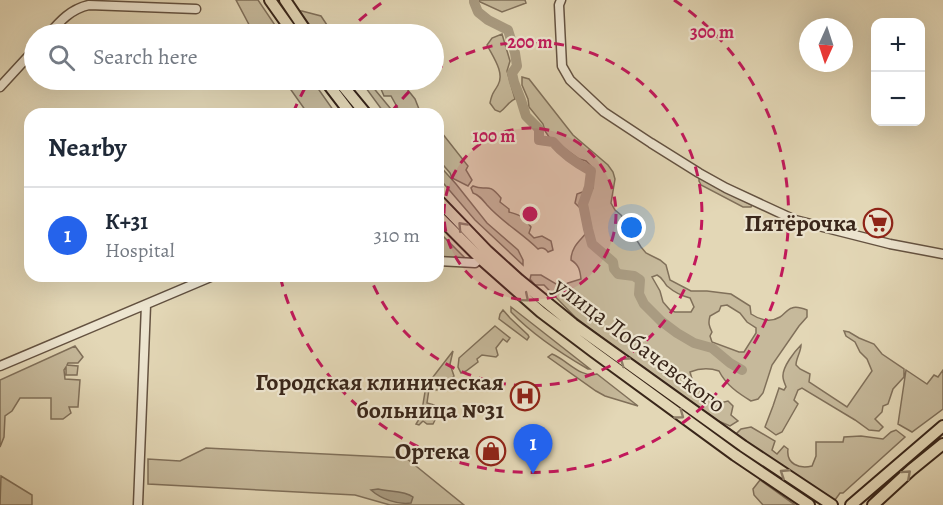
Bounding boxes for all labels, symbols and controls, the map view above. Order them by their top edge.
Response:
north arrow [799,18,853,72]
map controls [871,18,925,126]
button: + [871,18,925,72]
text: 300 m [690,20,734,44]
search box [24,24,444,90]
text: 200 m [507,30,553,54]
icon: search [45,41,78,74]
text: Search here [93,42,198,72]
button: − [871,72,925,126]
text: 100 m [473,124,515,148]
text: Nearby [48,130,127,165]
centre of rings [520,204,540,224]
text: К+31 [105,207,148,237]
place label: Пятёрочка [744,207,858,239]
supermarket icon: Пятёрочка [862,207,894,239]
your location [617,213,646,242]
text: 1 [64,222,71,249]
text: 310 m [374,222,420,249]
one-way arrow [459,222,470,233]
text: Hospital [105,237,175,264]
street label: улица Лобачевского [547,269,732,420]
one-way arrow [518,290,529,301]
one-way arrow [619,357,630,368]
place label: Городская клиническая больница №31 [255,366,504,426]
hospital icon: Городская клиническая больница №31 [509,380,541,412]
one-way arrow [674,408,685,419]
pin: 1 [514,424,552,474]
place label: Ортека [395,435,471,467]
shop icon: Ортека [475,435,507,467]
one-way arrow [779,469,790,480]
one-way arrow [900,470,911,481]

